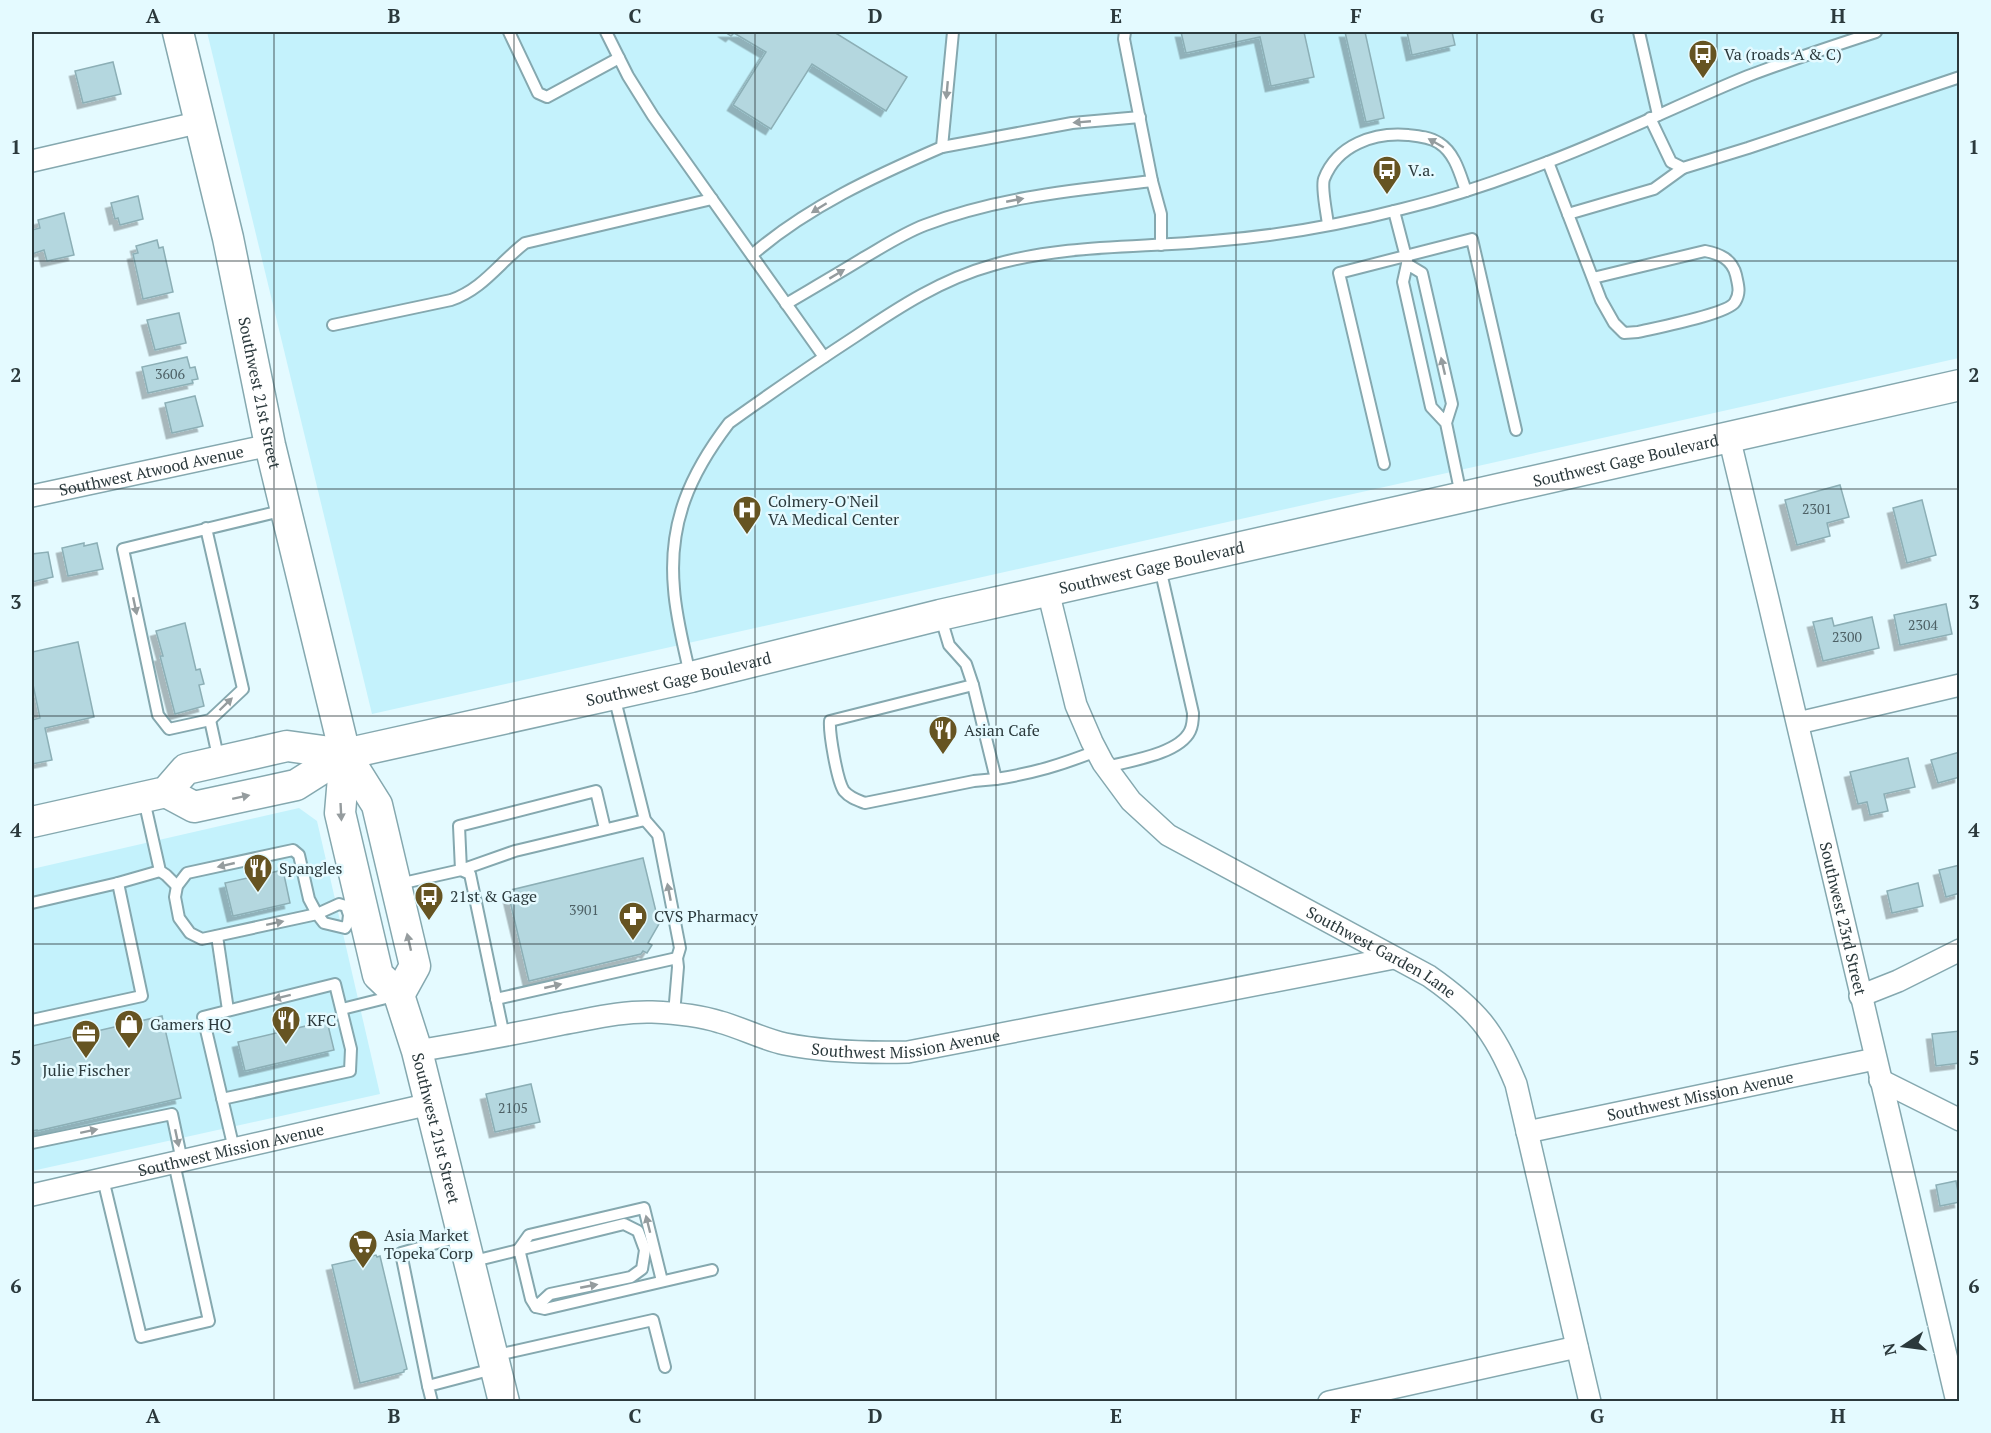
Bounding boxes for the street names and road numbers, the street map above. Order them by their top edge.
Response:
street label: Southwest 21st Street [233,315,286,471]
street label: Southwest Gage Boulevard [1531,429,1721,492]
street label: Southwest Atwood Avenue [57,440,246,501]
street label: Southwest Gage Boulevard [1057,536,1246,599]
street label: Southwest Gage Boulevard [584,646,774,711]
street label: Southwest 23rd Street [1815,840,1872,998]
street label: Southwest Garden Lane [1303,901,1461,1003]
street label: Southwest Mission Avenue [810,1023,1002,1063]
street label: Southwest 21st Street [407,1050,465,1206]
street label: Southwest Mission Avenue [1605,1065,1796,1126]
street label: Southwest Mission Avenue [136,1118,326,1181]

